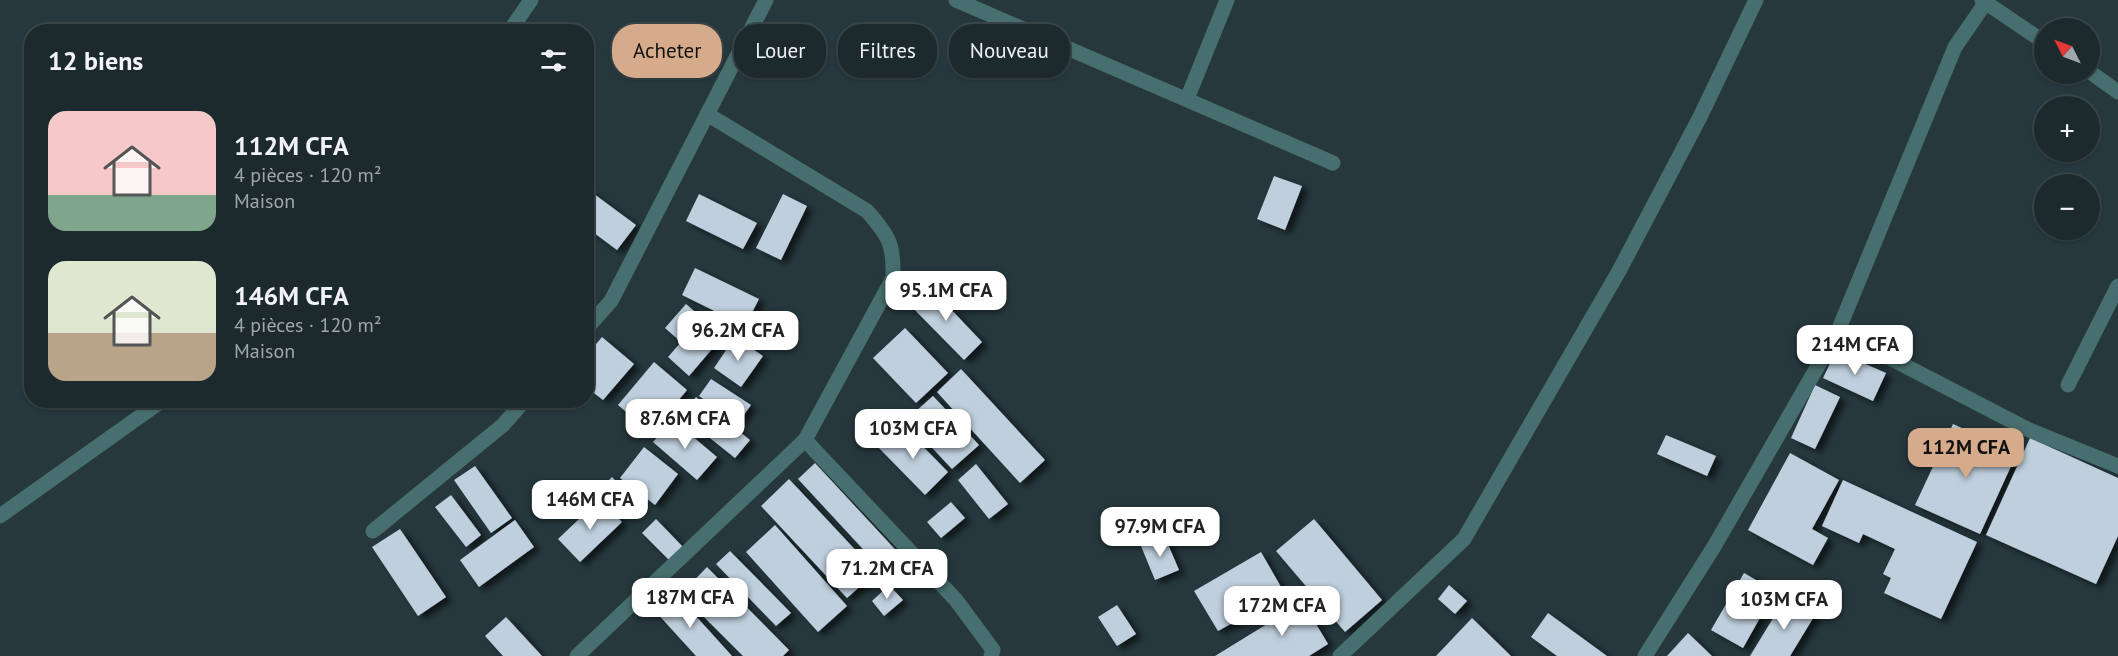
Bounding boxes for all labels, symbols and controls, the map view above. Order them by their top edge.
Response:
north arrow [2034,18,2100,84]
map controls [2034,18,2100,240]
chip: Acheter [612,24,722,78]
chip: Louer [734,24,826,78]
chip: Filtres [838,24,937,78]
chip: Nouveau [949,24,1070,78]
text: 12 biens [48,44,143,77]
icon: filters [537,44,570,77]
button: + [2034,96,2100,162]
text: 112M CFA [234,129,349,162]
icon: home [96,135,168,207]
text: 4 pièces · 120 m² [234,162,382,188]
button: − [2034,174,2100,240]
text: Maison [234,188,295,214]
pin: 95.1M CFA [877,271,1015,322]
text: 95.1M CFA [899,277,993,303]
text: 146M CFA [234,279,349,312]
icon: home [96,285,168,357]
pin: 96.2M CFA [669,311,807,362]
text: 4 pièces · 120 m² [234,312,382,338]
text: 96.2M CFA [691,317,785,343]
pin: 214M CFA [1793,325,1917,376]
text: 214M CFA [1811,331,1899,357]
text: Maison [234,338,295,364]
pin: 87.6M CFA [616,399,754,450]
text: 87.6M CFA [640,405,730,431]
pin: 103M CFA [851,409,975,460]
text: 103M CFA [869,415,957,441]
pin: 112M CFA [1904,428,2028,479]
text: 112M CFA [1922,434,2010,460]
pin: 146M CFA [528,480,652,531]
text: 146M CFA [546,486,634,512]
pin: 97.9M CFA [1091,507,1229,558]
text: 97.9M CFA [1115,513,1205,539]
pin: 71.2M CFA [818,549,956,600]
text: 71.2M CFA [840,555,934,581]
pin: 187M CFA [628,578,752,629]
pin: 103M CFA [1722,580,1846,631]
text: 187M CFA [646,584,734,610]
pin: 172M CFA [1220,586,1344,637]
text: 103M CFA [1740,586,1828,612]
text: 172M CFA [1238,592,1326,618]

